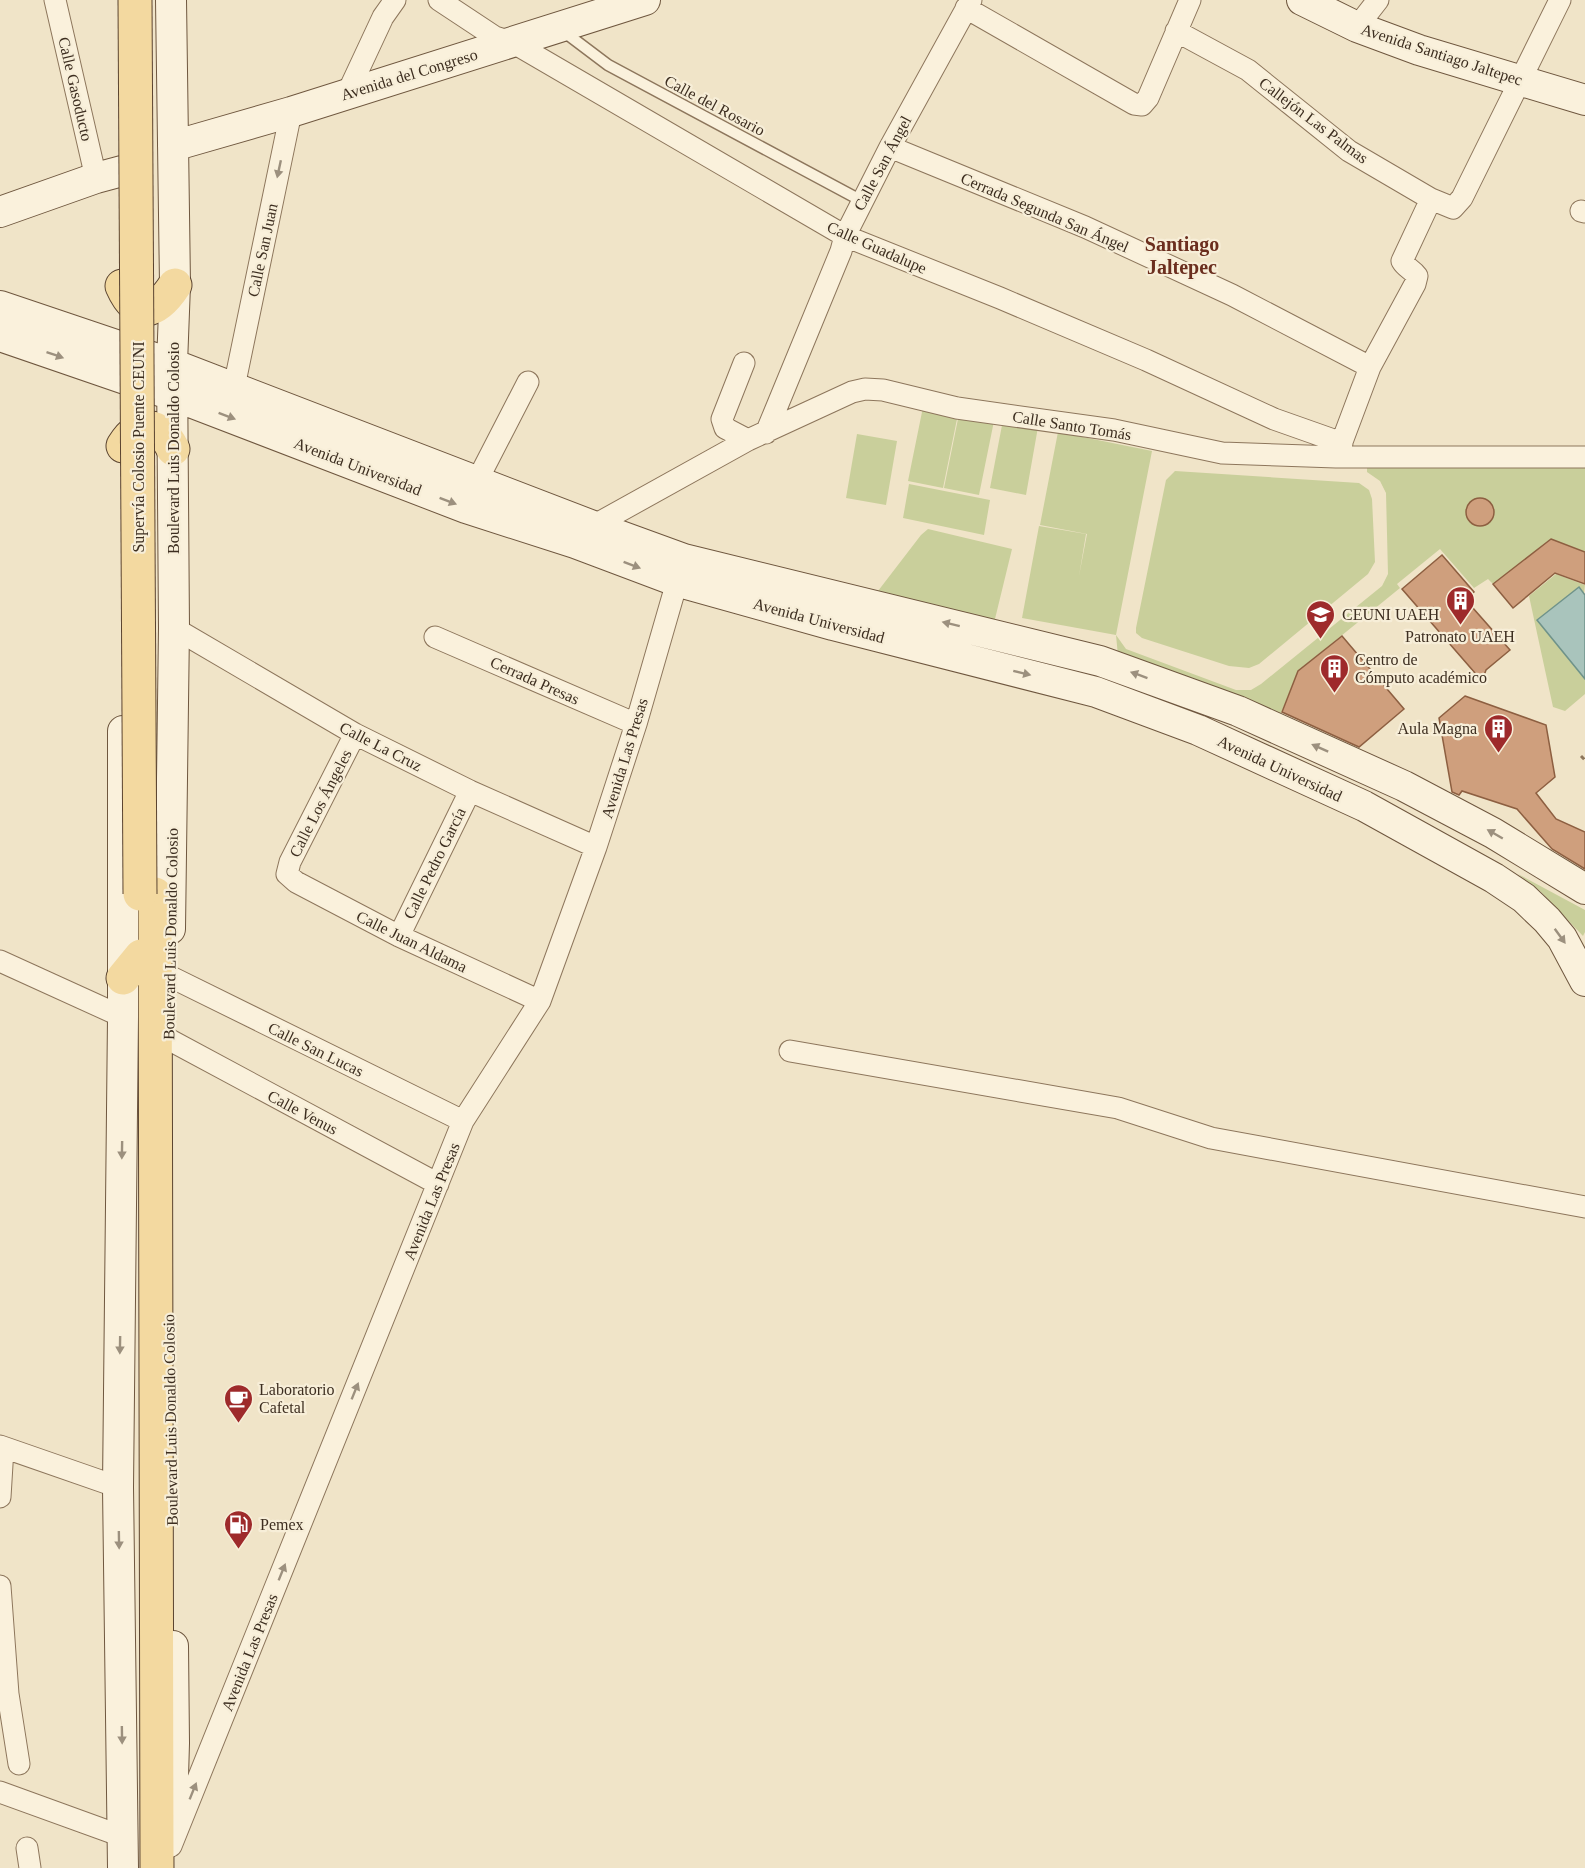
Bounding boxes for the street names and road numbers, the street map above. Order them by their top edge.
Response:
street label: Avenida Santiago Jaltepec [1359,20,1525,90]
street label: Calle Gasoducto [55,35,96,143]
street label: Avenida del Congreso [339,46,480,104]
street label: Calle del Rosario [662,72,768,139]
street label: Callejón Las Palmas [1255,74,1371,168]
street label: Calle San Ángel [849,112,916,214]
street label: Cerrada Segunda San Ángel [958,168,1132,257]
street label: Calle San Juan [244,202,281,298]
street label: Calle Guadalupe [824,218,929,278]
street label: Supervía Colosio Puente CEUNI [130,341,148,553]
street label: Boulevard Luis Donaldo Colosio [165,342,182,554]
street label: Calle Santo Tomás [1011,408,1133,443]
street label: Avenida Universidad [292,434,424,499]
street label: Avenida Universidad [751,595,886,646]
street label: Cerrada Presas [488,653,582,708]
street label: Avenida Las Presas [598,696,651,820]
street label: Calle La Cruz [337,718,425,774]
street label: Avenida Universidad [1215,732,1345,805]
street label: Calle Los Ángeles [285,746,356,860]
street label: Calle Pedro García [400,805,469,922]
street label: Boulevard Luis Donaldo Colosio [160,828,181,1040]
street label: Calle Juan Aldama [354,907,470,976]
street label: Calle San Lucas [265,1019,366,1080]
street label: Calle Venus [265,1087,341,1138]
street label: Avenida Las Presas [400,1140,463,1262]
street label: Boulevard Luis Donaldo Colosio [160,1314,181,1526]
street label: Avenida Las Presas [218,1591,281,1713]

